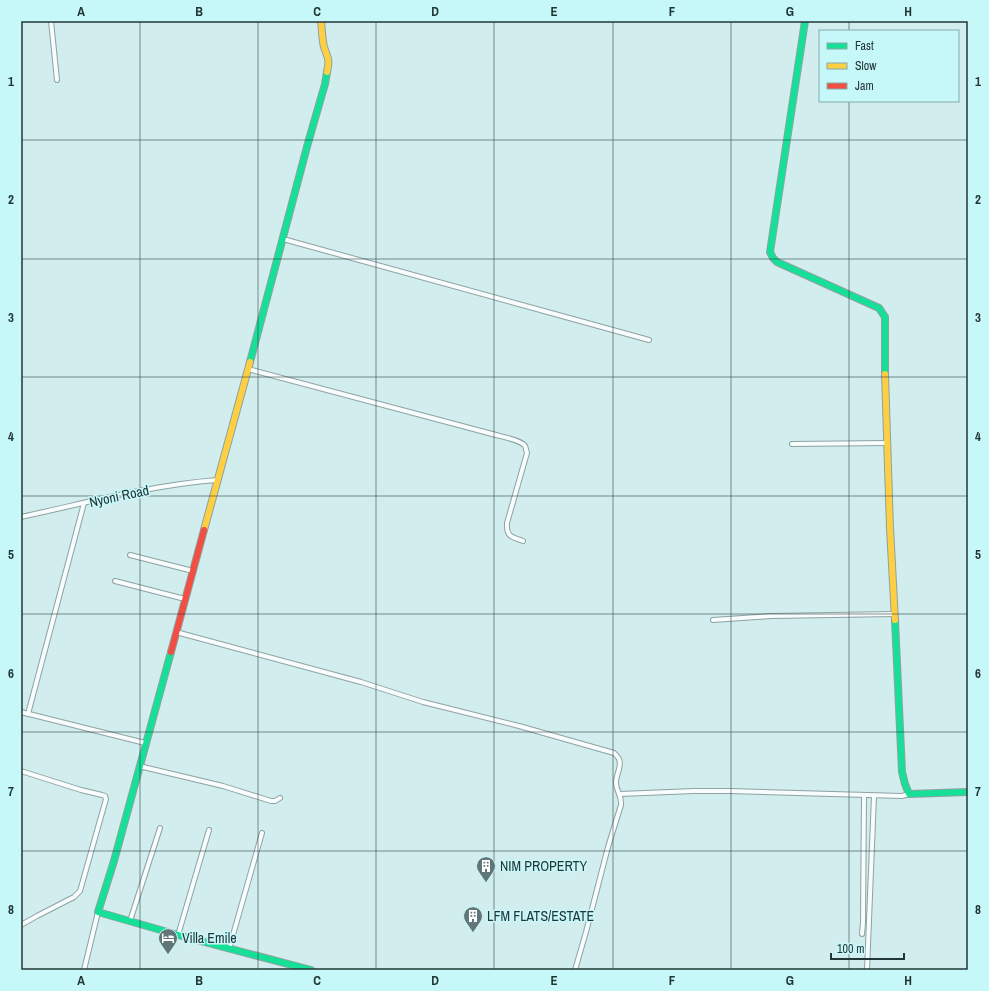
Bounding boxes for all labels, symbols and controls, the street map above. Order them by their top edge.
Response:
text: A [77,3,85,20]
text: B [195,3,203,20]
text: C [313,3,321,20]
text: D [431,3,439,20]
text: E [550,3,558,20]
text: F [669,3,676,20]
text: G [786,3,794,20]
text: H [904,3,912,20]
legend [819,30,959,102]
text: Fast [855,38,874,54]
text: Slow [855,58,877,74]
text: 1 [8,73,14,90]
text: 1 [975,73,981,90]
text: Jam [855,78,874,94]
text: 2 [8,191,14,208]
text: 2 [975,191,981,208]
text: 3 [8,309,14,326]
text: 3 [975,309,981,326]
text: 4 [8,428,14,445]
text: 4 [975,428,981,445]
street label: Nyoni Road [87,481,151,511]
text: 5 [8,546,14,563]
text: 5 [975,546,981,563]
text: 6 [8,665,14,682]
text: 6 [975,665,981,682]
text: 7 [8,783,14,800]
text: 7 [975,783,981,800]
building icon: NIM PROPERTY [475,855,497,883]
place label: NIM PROPERTY [500,857,588,875]
text: 8 [8,901,14,918]
text: 8 [975,901,981,918]
building icon: LFM FLATS/ESTATE [462,905,484,933]
place label: LFM FLATS/ESTATE [487,907,594,925]
hotel icon: Villa Emile [157,927,179,955]
place label: Villa Emile [182,929,237,947]
scale bar [831,935,904,961]
text: 100 m [837,941,864,957]
text: A [77,972,85,989]
text: B [195,972,203,989]
text: C [313,972,321,989]
text: D [431,972,439,989]
text: E [550,972,558,989]
text: F [669,972,676,989]
text: G [786,972,794,989]
text: H [904,972,912,989]

